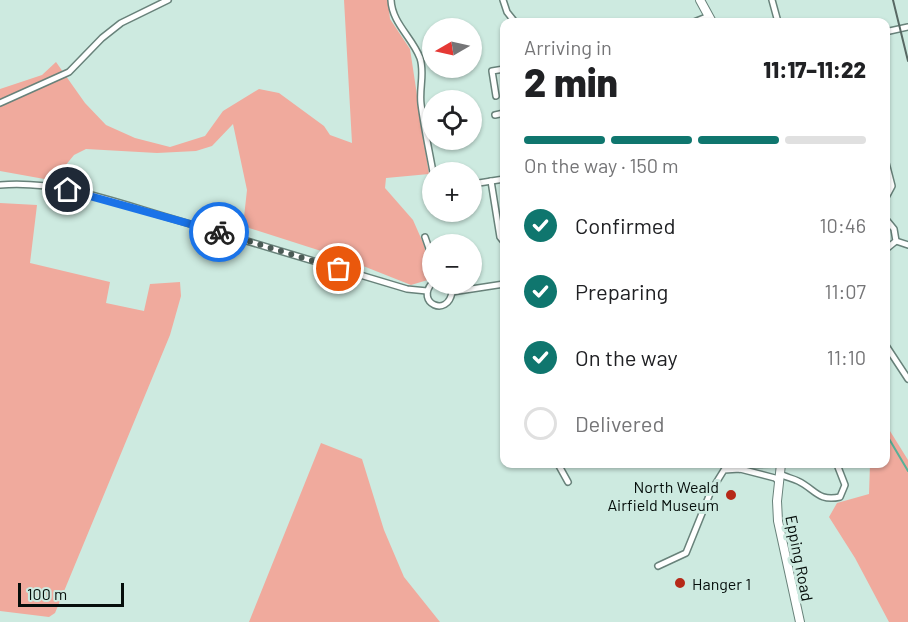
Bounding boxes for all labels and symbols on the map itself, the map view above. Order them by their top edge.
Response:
north arrow [422,18,482,78]
pin [42,164,93,215]
courier [189,202,249,262]
pin [313,243,364,294]
place label: North Weald Airfield Museum [607,477,719,514]
marker: North Weald Airfield Museum [724,488,738,502]
street label: Epping Road [782,513,818,603]
place label: Hanger 1 [692,574,751,593]
marker: Hanger 1 [673,576,687,590]
scale bar [18,580,124,608]

